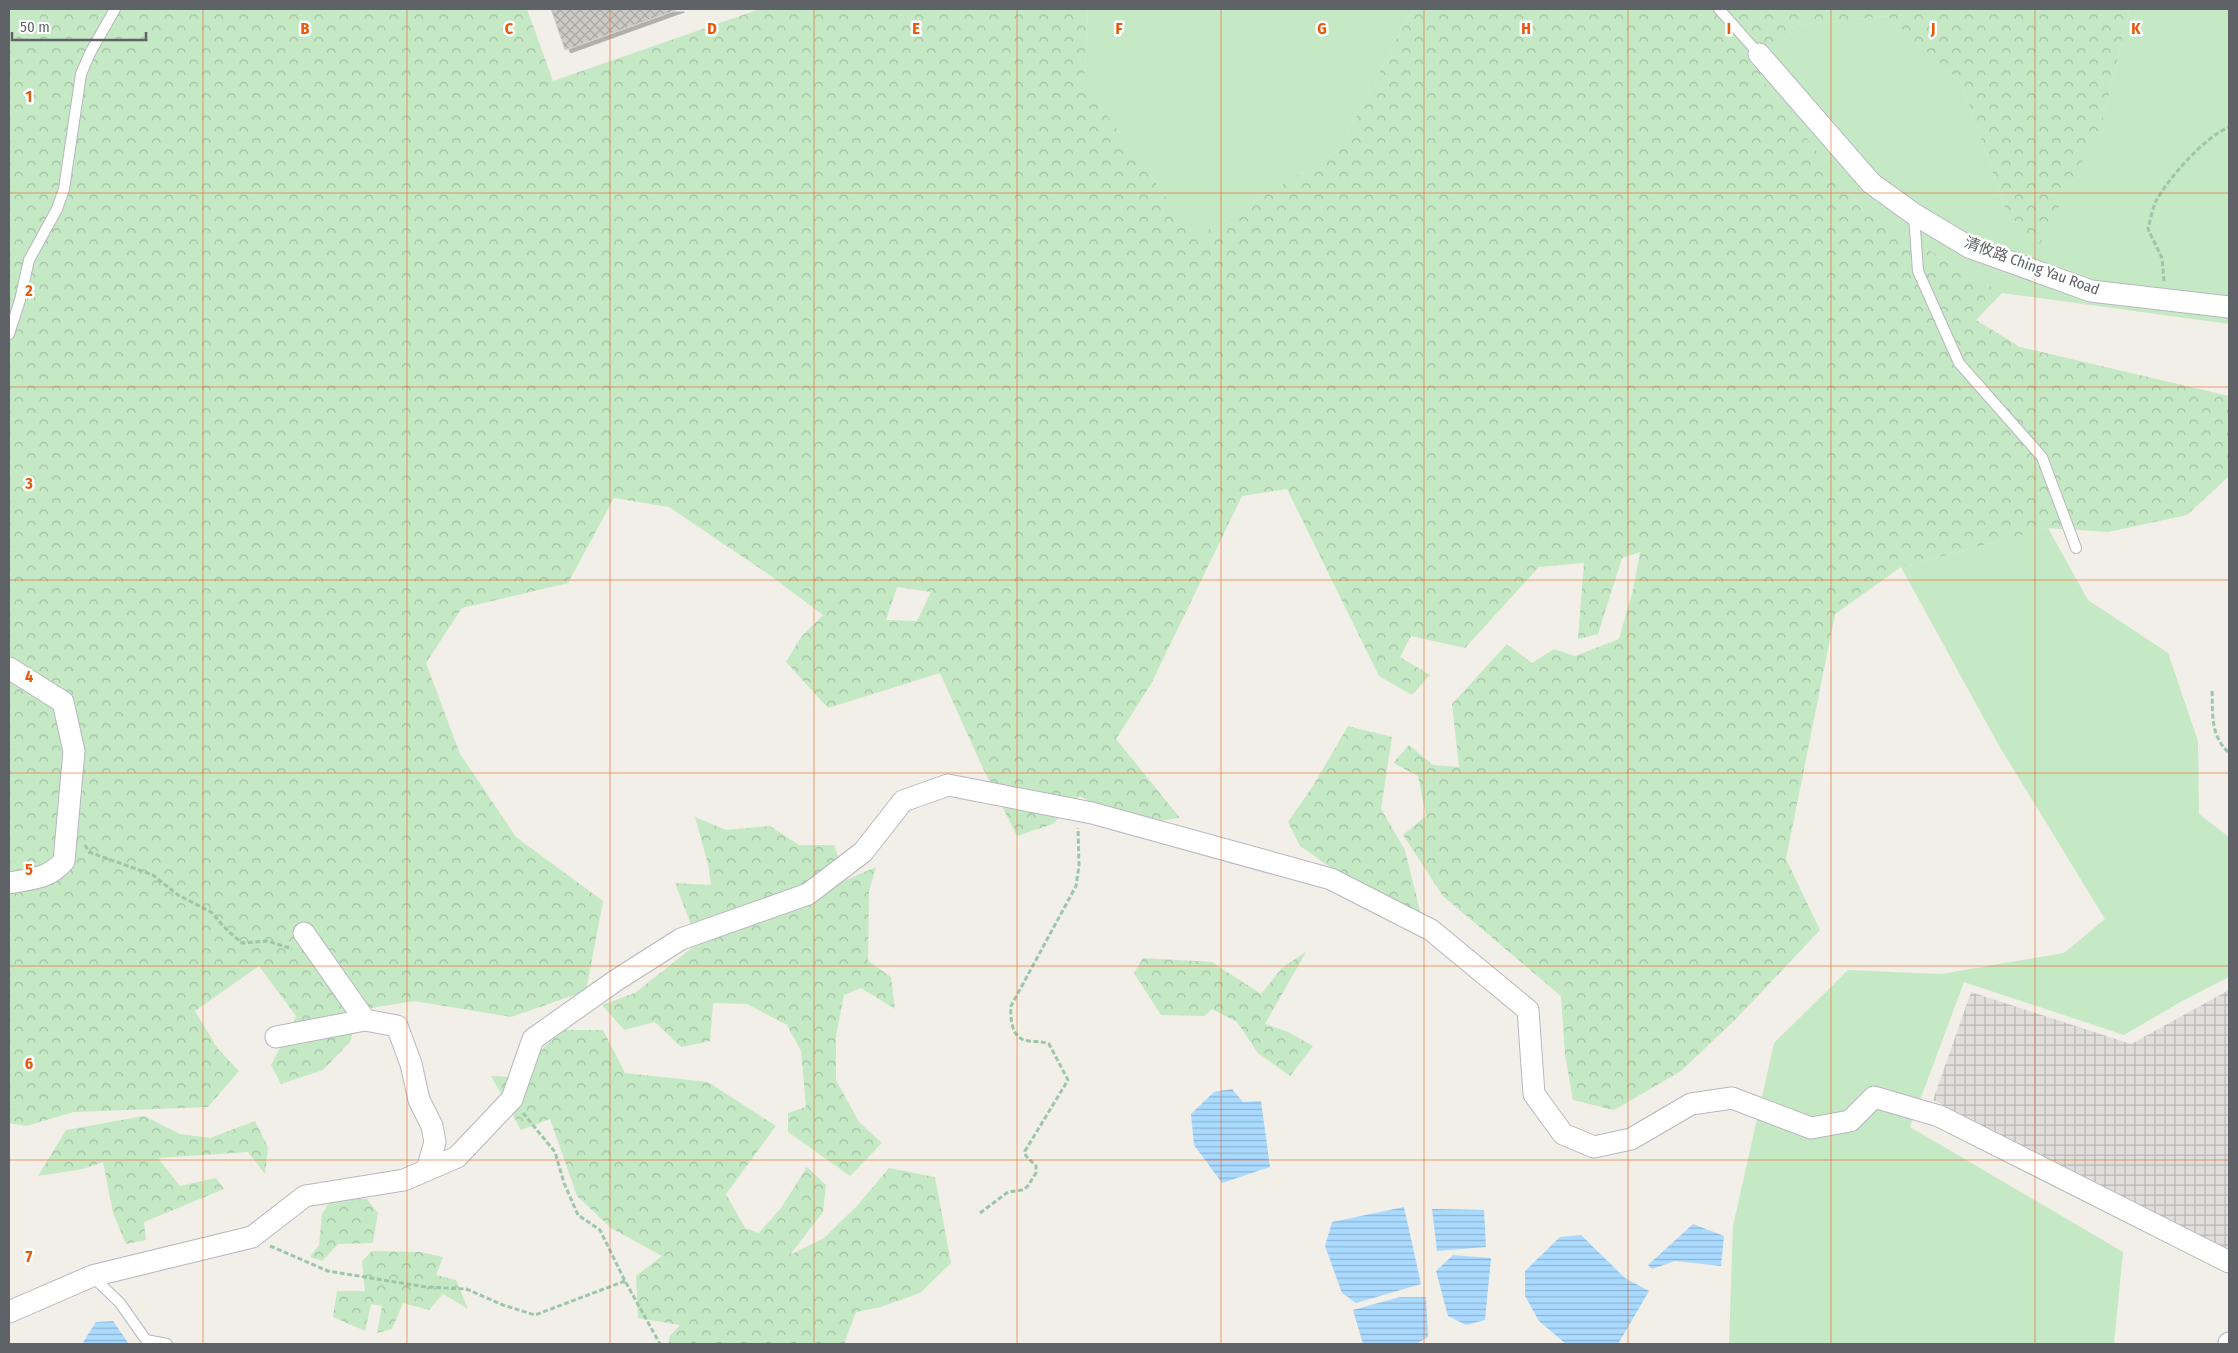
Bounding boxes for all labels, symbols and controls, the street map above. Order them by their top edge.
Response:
scale bar [12,10,146,42]
text: 50 m [20,18,50,36]
text: B [301,19,310,38]
text: C [505,19,514,38]
text: D [707,19,717,38]
text: E [912,19,920,38]
text: F [1115,19,1123,38]
text: G [1317,19,1327,38]
text: H [1521,19,1531,38]
text: I [1727,19,1731,38]
text: J [1930,19,1935,38]
text: K [2131,19,2141,38]
text: 1 [26,87,32,106]
street label: 清攸路 Ching Yau Road [1962,233,2102,299]
text: 2 [24,281,33,300]
text: 3 [24,474,33,493]
text: 4 [25,667,33,686]
text: 5 [25,860,33,879]
text: 6 [25,1054,33,1073]
text: 7 [26,1247,33,1266]

